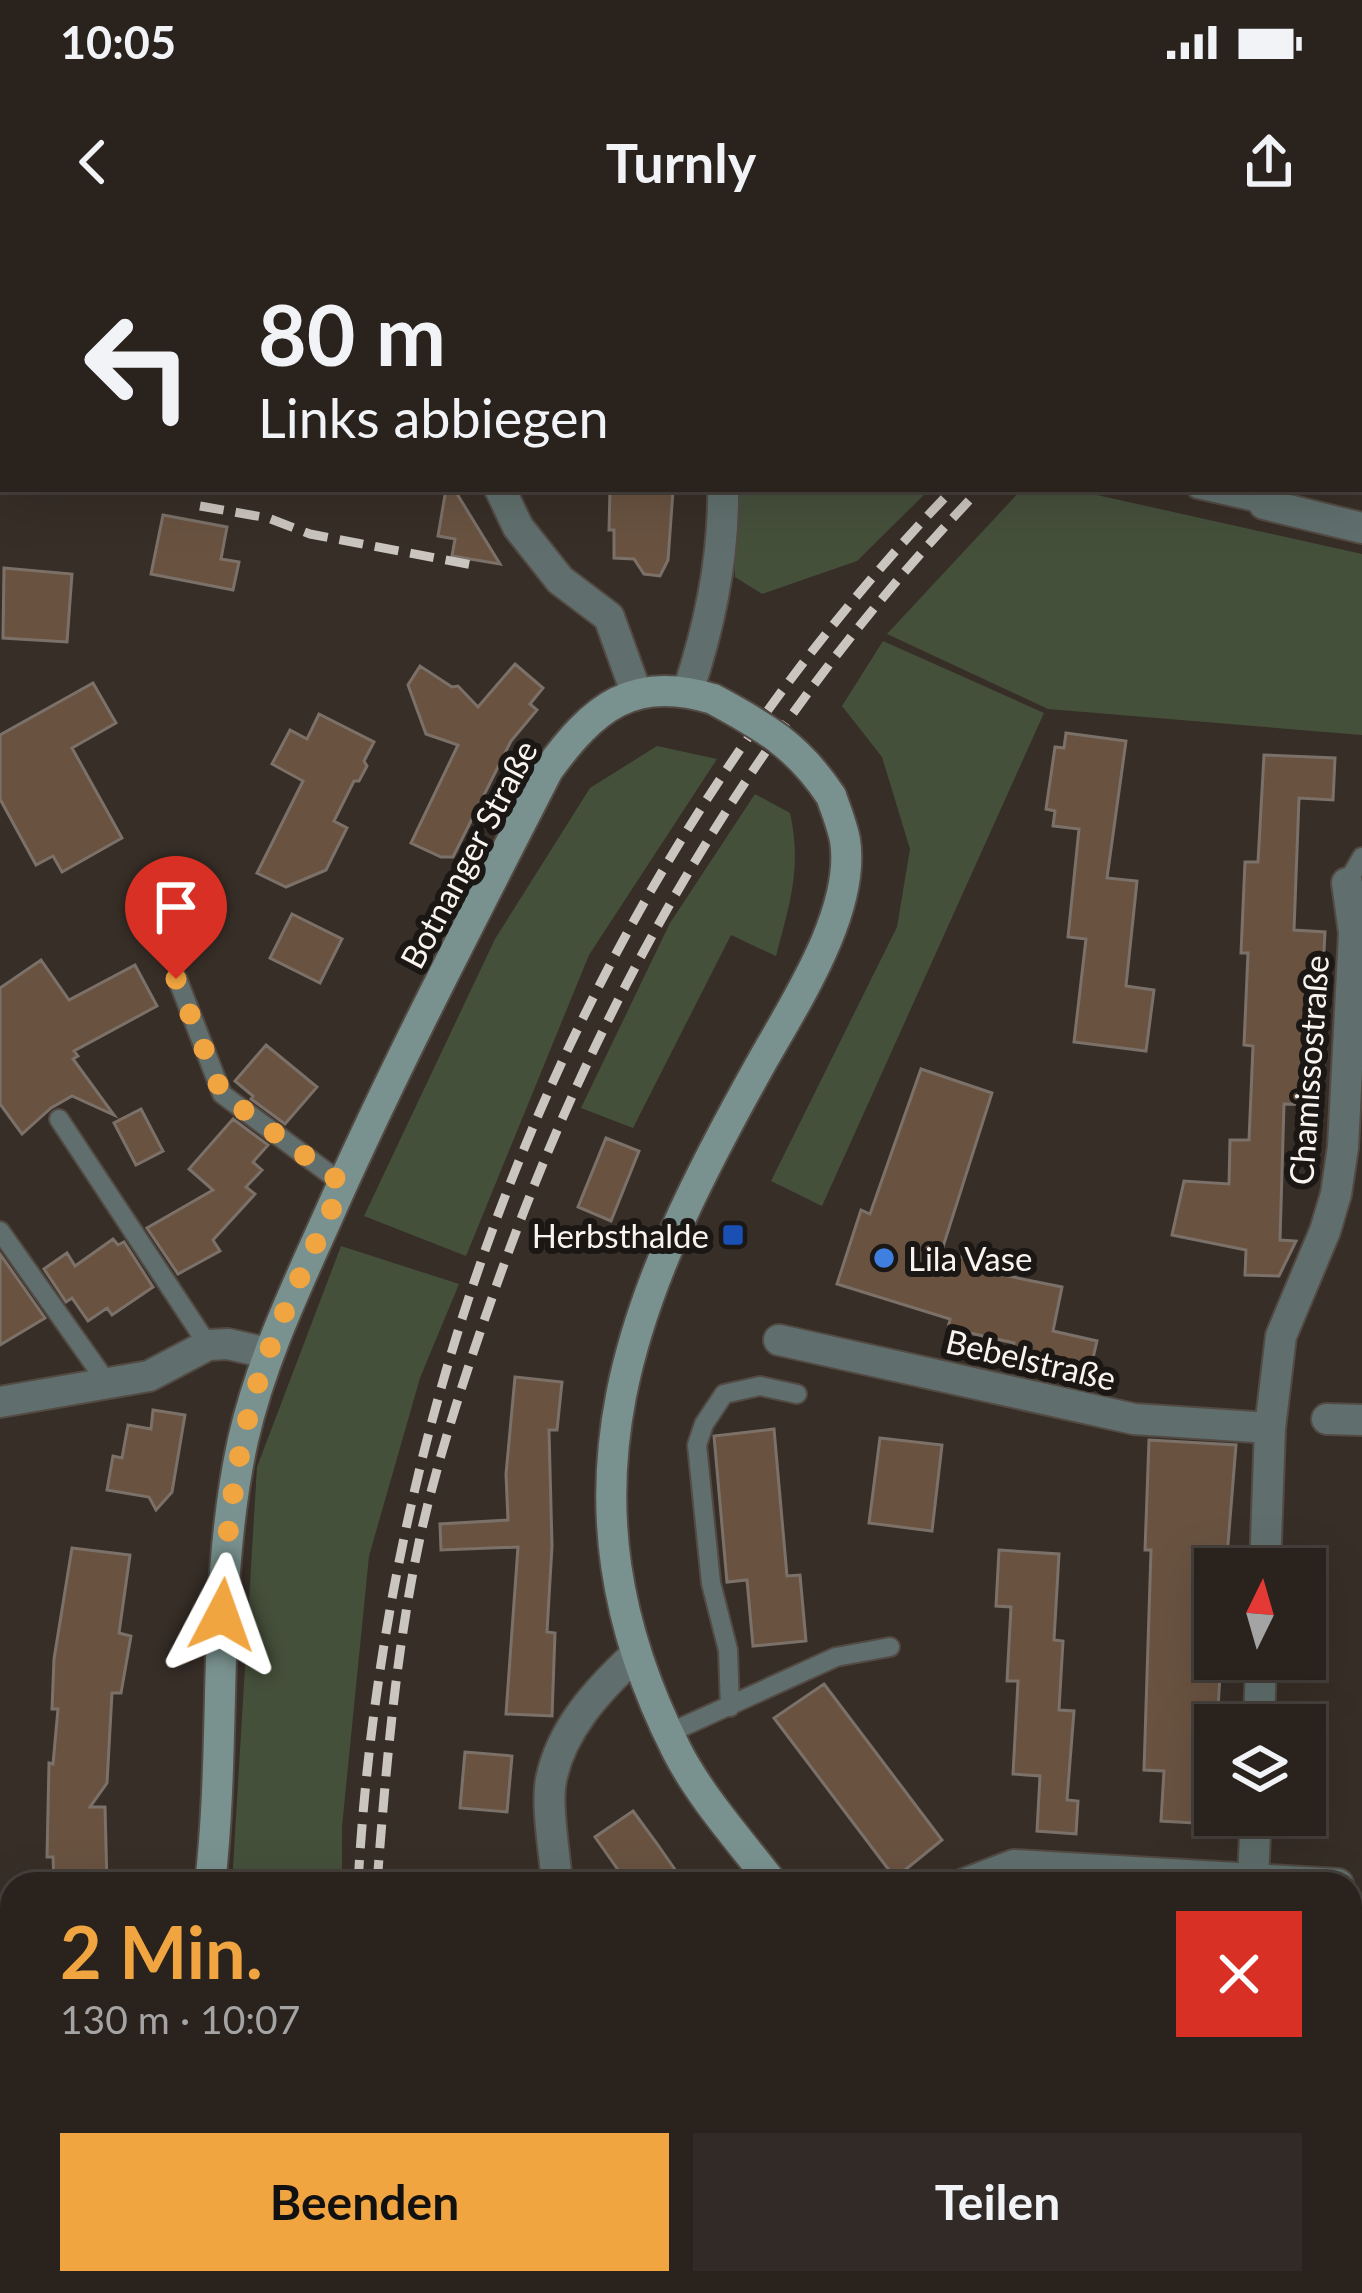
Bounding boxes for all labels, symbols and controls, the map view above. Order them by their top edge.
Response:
text: 10:05 [60,15,176,69]
icon: back [60,129,126,195]
icon: share [1236,129,1302,195]
text: Turnly [606,130,756,195]
text: 80 m [258,283,446,384]
icon: left [60,288,216,444]
text: Links abbiegen [258,385,609,450]
street label: Botnanger Straße [391,733,545,975]
pin [125,856,227,979]
icon: arrive [143,874,209,940]
street label: Chamissostraße [1280,954,1336,1186]
place label: Herbsthalde [532,1215,709,1255]
marker: Herbsthalde [720,1222,746,1248]
place label: Lila Vase [908,1238,1032,1278]
marker: Lila Vase [871,1245,897,1271]
street label: Bebelstraße [942,1320,1120,1398]
north arrow [1194,1548,1326,1680]
map controls [1194,1548,1326,1836]
position arrow [159,1552,285,1678]
button: layers [1194,1704,1326,1836]
text: 2 Min. [60,1908,263,1994]
button: close [1176,1911,1302,2037]
text: 130 m · 10:07 [60,1996,300,2042]
button: Beenden [60,2133,669,2271]
button: Teilen [693,2133,1302,2271]

